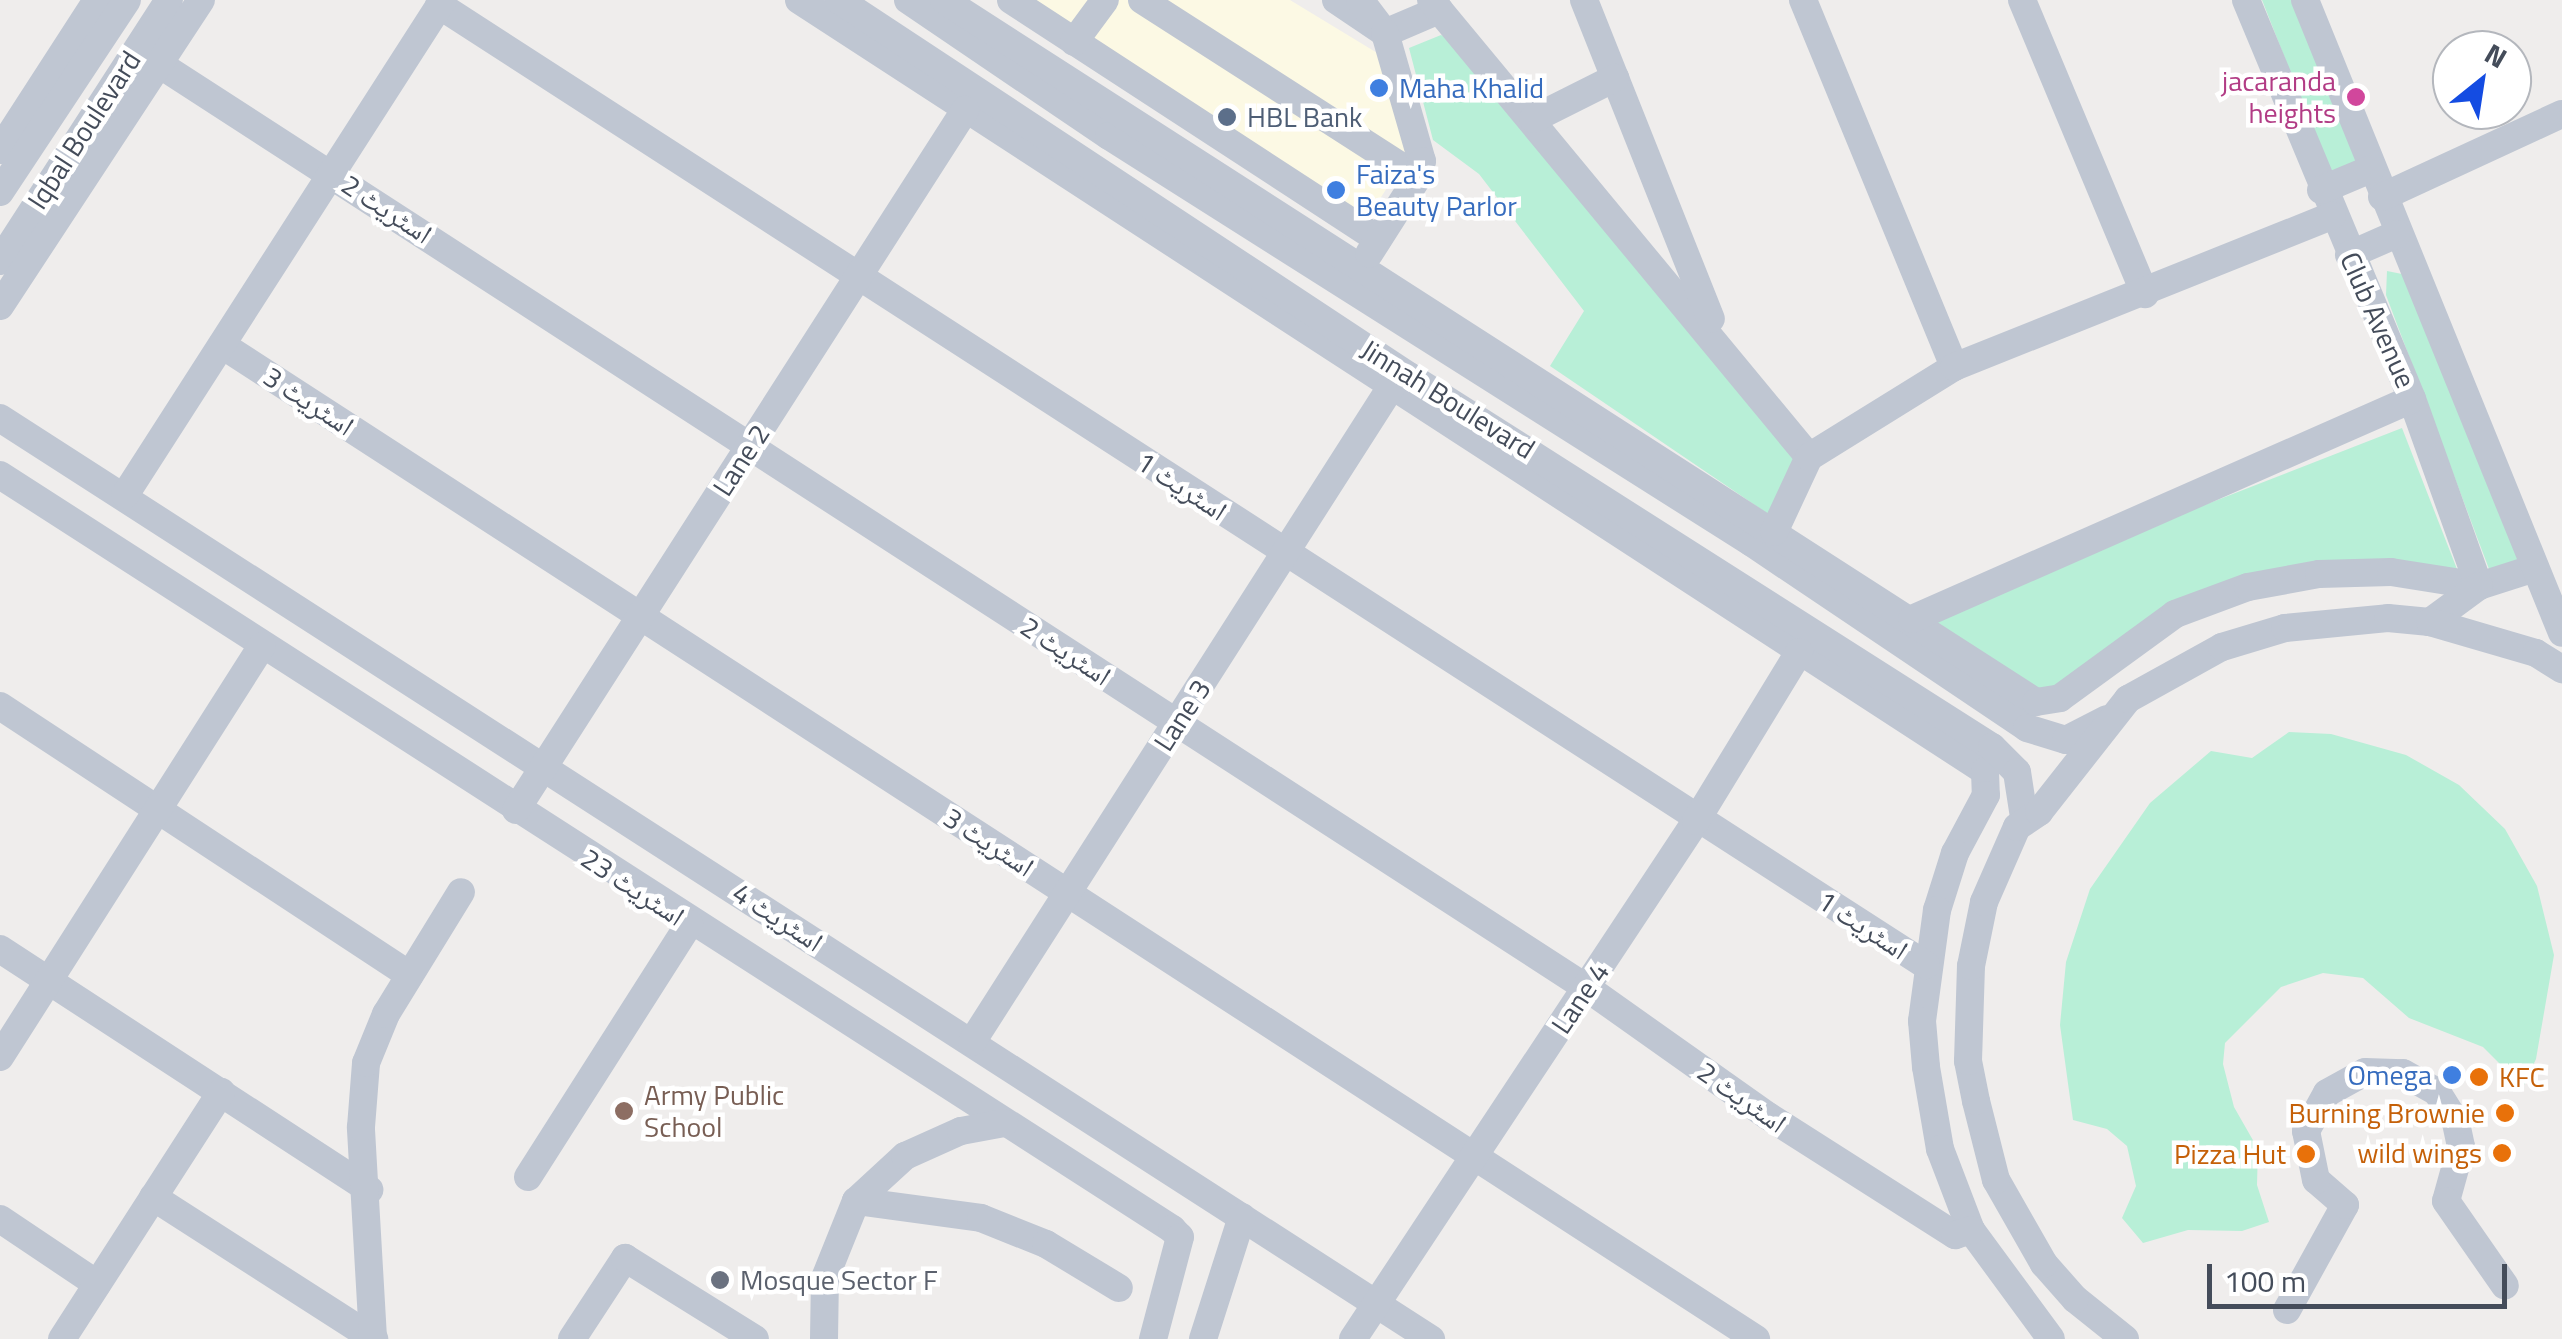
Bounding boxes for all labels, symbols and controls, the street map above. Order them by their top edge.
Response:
north arrow [2432,30,2532,130]
text: N [2477,32,2515,79]
street label: Iqbal Boulevard [20,45,148,215]
place label: jacaranda heights [2222,64,2336,130]
place label: Maha Khalid [1399,71,1544,105]
marker: Maha Khalid [1368,77,1390,99]
marker: jacaranda heights [2345,86,2367,108]
place label: HBL Bank [1247,100,1362,134]
marker: HBL Bank [1216,106,1238,128]
place label: Faiza's Beauty Parlor [1356,157,1517,223]
street label: اسٹریٹ 2 [336,167,438,251]
marker: Faiza's Beauty Parlor [1325,179,1347,201]
street label: Club Avenue [2333,247,2423,393]
street label: Jinnah Boulevard [1355,332,1541,466]
street label: اسٹریٹ 3 [258,359,360,443]
street label: Lane 2 [706,418,776,502]
street label: اسٹریٹ 1 [1131,444,1233,528]
street label: اسٹریٹ 2 [1015,609,1117,693]
street label: Lane 3 [1147,673,1217,757]
street label: اسٹریٹ 3 [938,800,1040,884]
street label: اسٹریٹ 23 [575,841,691,933]
street label: اسٹریٹ 4 [727,875,829,959]
street label: اسٹریٹ 1 [1812,883,1914,967]
street label: Lane 4 [1544,956,1616,1040]
street label: اسٹریٹ 2 [1691,1054,1793,1140]
place label: Omega [2348,1058,2432,1092]
place label: KFC [2499,1060,2545,1094]
marker: Omega [2441,1064,2463,1086]
marker: KFC [2468,1066,2490,1088]
place label: Army Public School [644,1078,784,1144]
place label: Burning Brownie [2288,1096,2485,1130]
marker: Army Public School [613,1100,635,1122]
marker: Burning Brownie [2494,1102,2516,1124]
place label: wild wings [2357,1136,2482,1170]
place label: Pizza Hut [2174,1137,2286,1171]
marker: wild wings [2491,1142,2513,1164]
marker: Pizza Hut [2295,1143,2317,1165]
scale bar [2212,1244,2512,1306]
text: 100 m [2224,1258,2306,1304]
place label: Mosque Sector F [740,1263,938,1297]
marker: Mosque Sector F [709,1269,731,1291]

